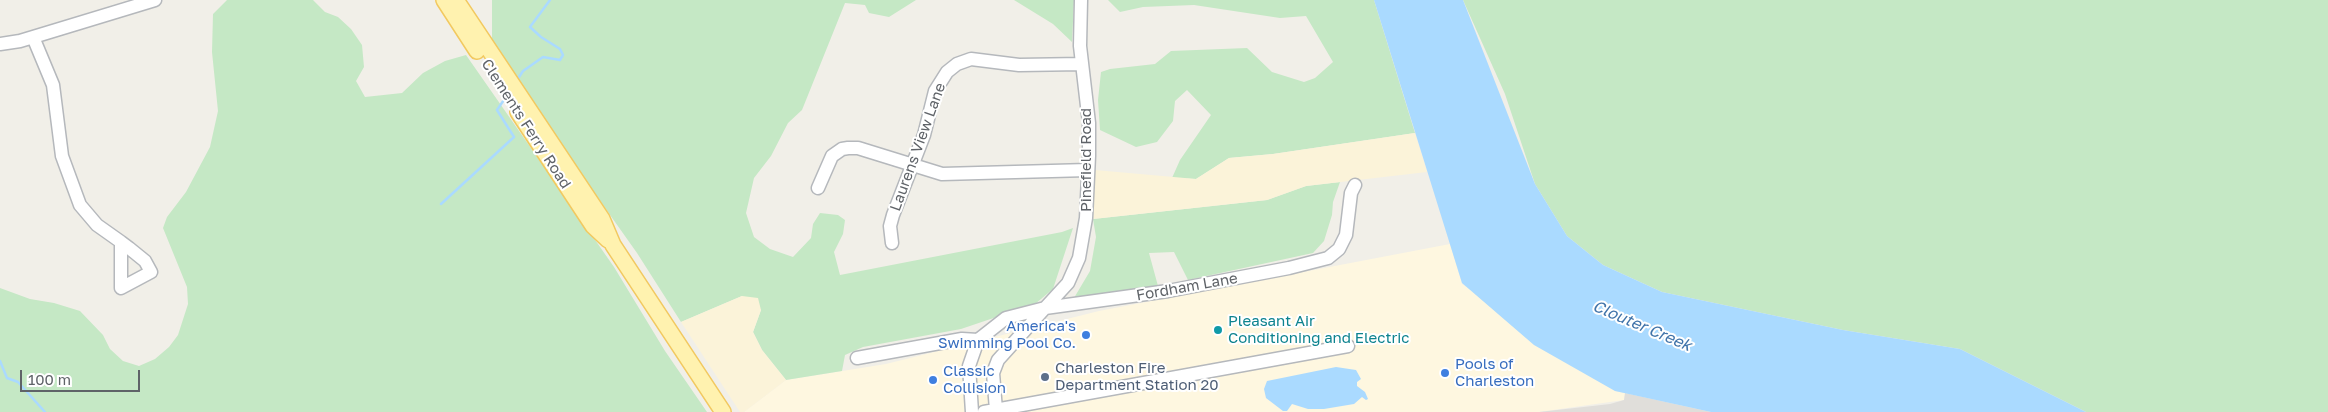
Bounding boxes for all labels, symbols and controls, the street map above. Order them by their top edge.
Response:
street label: Clements Ferry Road [477,56,575,192]
street label: Laurens View Lane [886,80,950,214]
street label: Pinefield Road [1077,108,1095,212]
street label: Fordham Lane [1135,269,1239,305]
water label: Clouter Creek [1590,297,1694,355]
place label: Pleasant Air Conditioning and Electric [1228,312,1410,347]
place label: America's Swimming Pool Co. [938,317,1076,352]
marker: Pleasant Air Conditioning and Electric [1212,324,1224,336]
marker: America's Swimming Pool Co. [1080,329,1092,341]
place label: Pools of Charleston [1455,355,1534,390]
place label: Charleston Fire Department Station 20 [1055,359,1218,394]
scale bar [22,360,142,392]
place label: Classic Collision [943,362,1006,397]
marker: Pools of Charleston [1439,367,1451,379]
text: 100 m [28,370,71,388]
marker: Charleston Fire Department Station 20 [1039,371,1051,383]
marker: Classic Collision [927,374,939,386]

